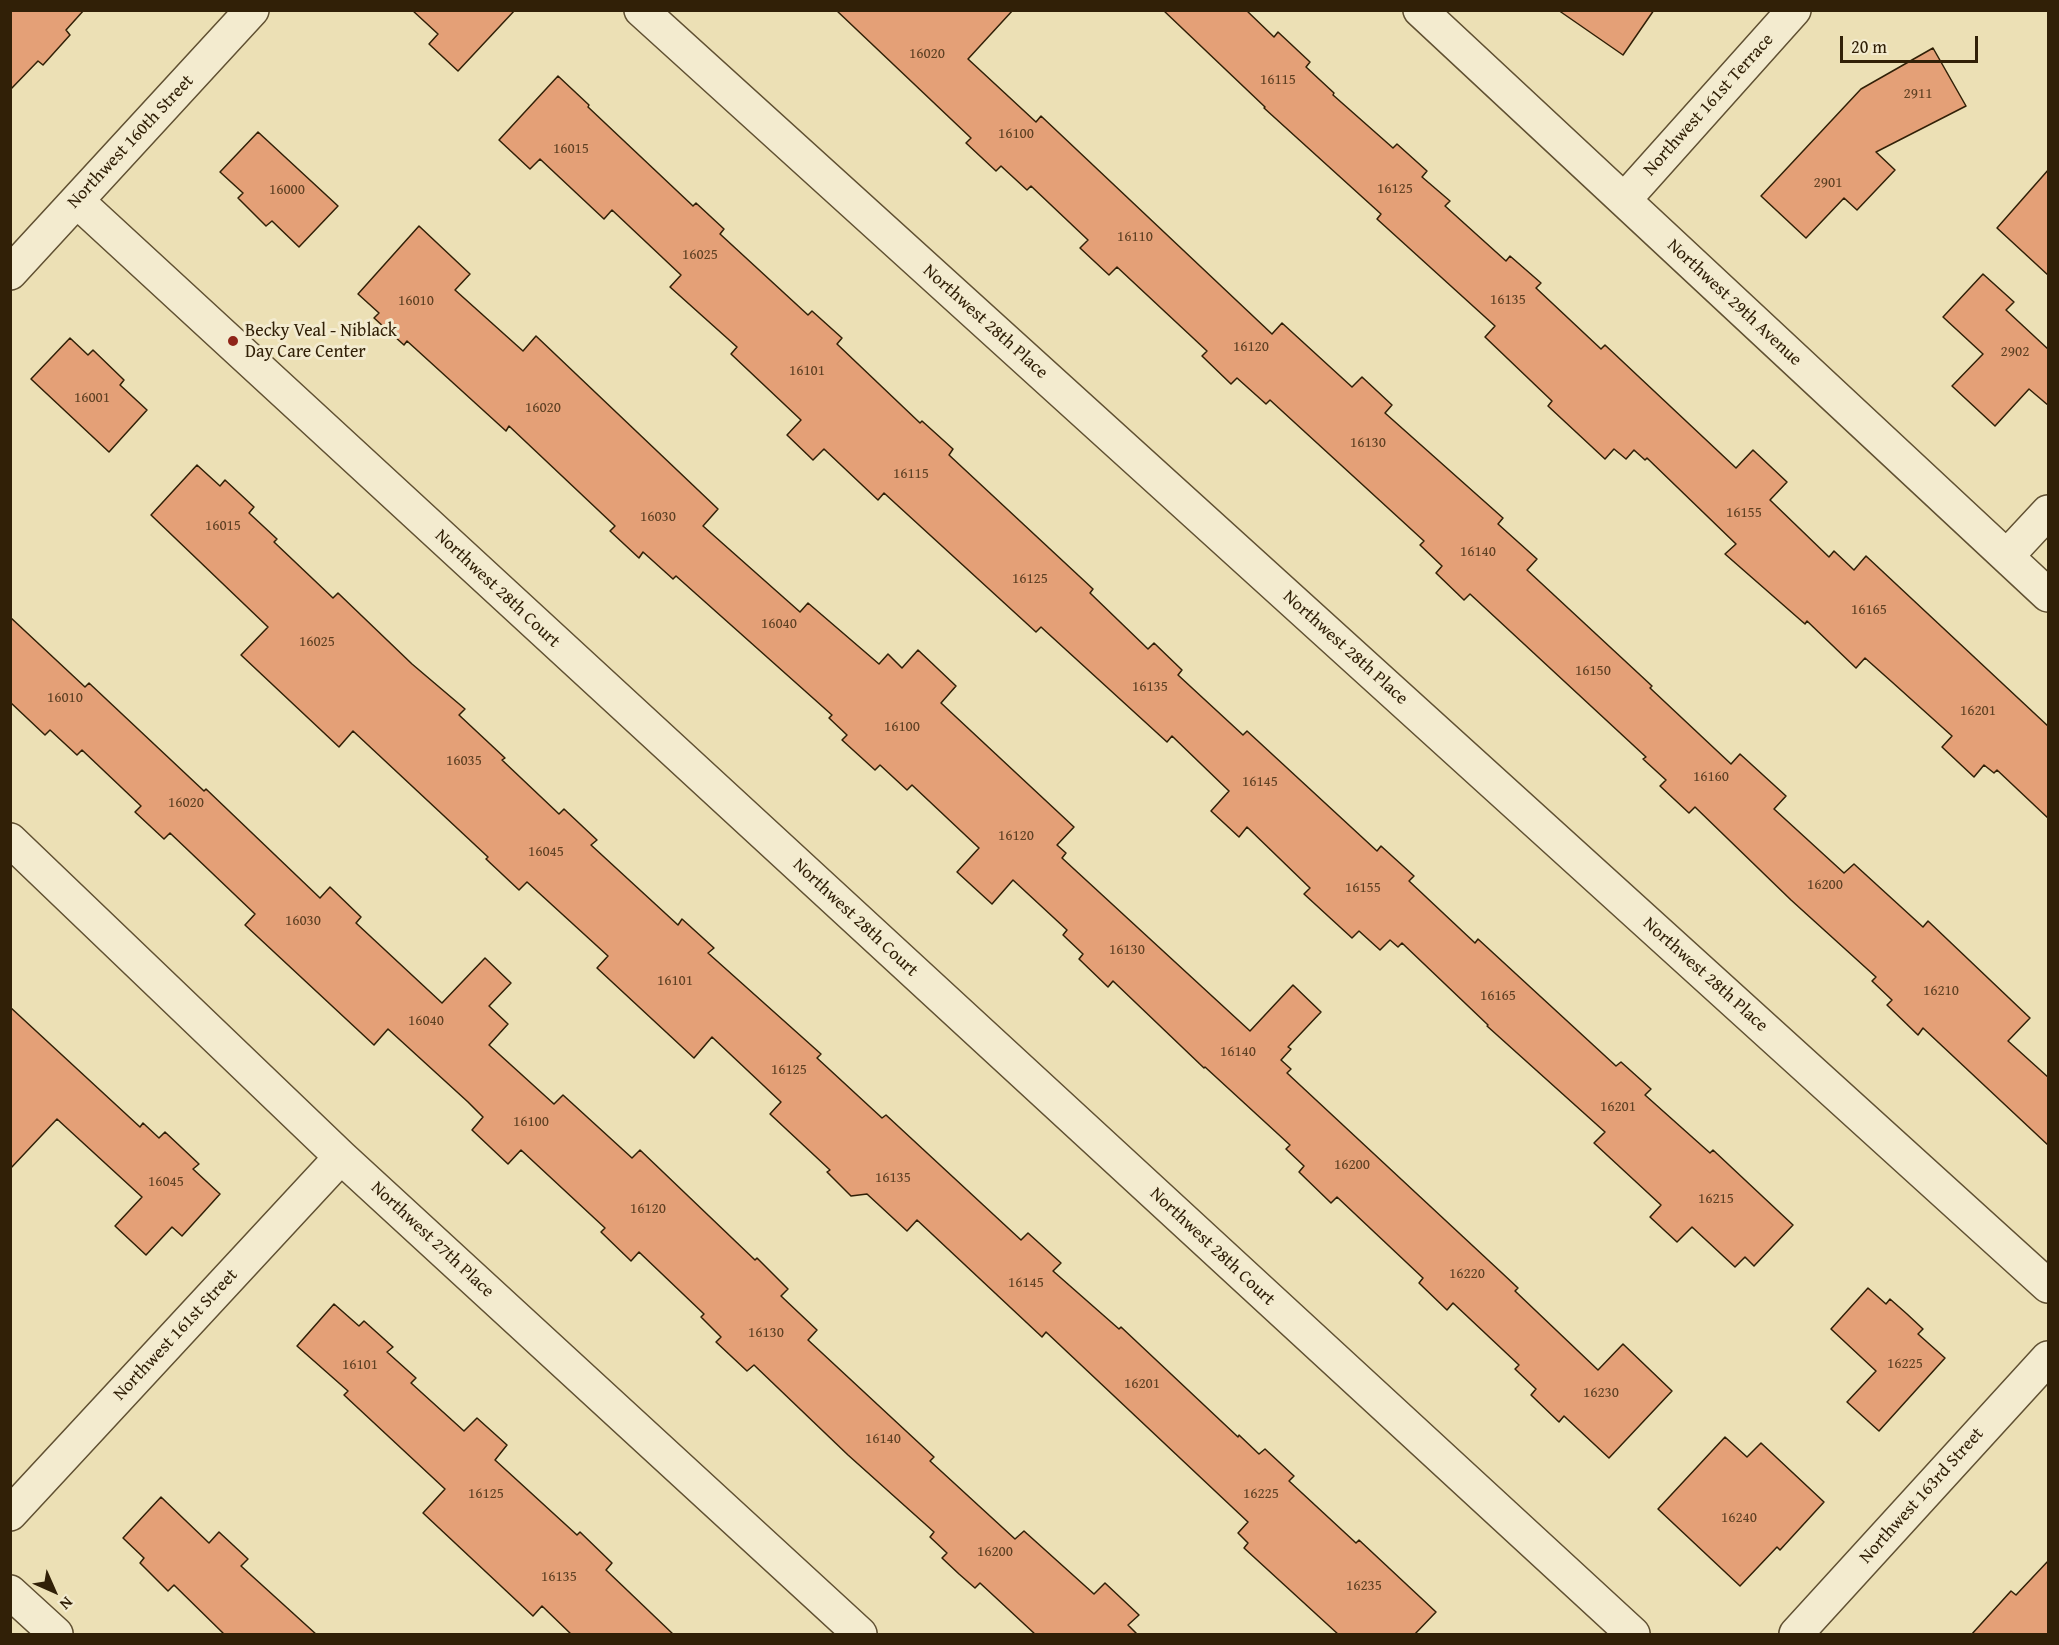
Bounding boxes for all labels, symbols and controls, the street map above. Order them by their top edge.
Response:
scale bar [1843,24,1981,62]
street label: Northwest 161st Terrace [1639,29,1779,181]
text: 20 m [1851,33,1887,60]
house number: 16020 [909,45,945,63]
street label: Northwest 160th Street [63,71,199,213]
house number: 16115 [1260,71,1296,89]
house number: 2911 [1904,85,1932,103]
house number: 16100 [998,125,1034,143]
house number: 16015 [553,140,589,158]
house number: 2901 [1814,174,1842,192]
house number: 16125 [1377,180,1413,198]
house number: 16000 [269,181,305,199]
house number: 16110 [1117,228,1153,246]
street label: Northwest 29th Avenue [1662,235,1806,371]
house number: 16025 [682,246,718,264]
street label: Northwest 28th Place [918,260,1052,384]
house number: 16135 [1490,291,1526,309]
house number: 16010 [398,292,434,310]
place label: Becky Veal - Niblack Day Care Center [245,320,397,362]
marker: Becky Veal - Niblack Day Care Center [226,334,240,348]
house number: 16120 [1233,338,1269,356]
house number: 2902 [2001,343,2029,361]
house number: 16101 [789,362,825,380]
house number: 16001 [74,389,110,407]
house number: 16020 [525,399,561,417]
house number: 16130 [1350,434,1386,452]
house number: 16115 [893,465,929,483]
house number: 16155 [1726,504,1762,522]
house number: 16030 [640,508,676,526]
house number: 16015 [205,517,241,535]
street label: Northwest 28th Court [430,525,564,653]
house number: 16140 [1460,543,1496,561]
house number: 16125 [1012,570,1048,588]
street label: Northwest 28th Place [1278,586,1412,710]
house number: 16165 [1851,601,1887,619]
house number: 16040 [761,615,797,633]
house number: 16025 [299,633,335,651]
house number: 16150 [1575,662,1611,680]
house number: 16135 [1132,678,1168,696]
house number: 16010 [47,689,83,707]
house number: 16201 [1960,702,1996,720]
house number: 16100 [884,718,920,736]
house number: 16035 [446,752,482,770]
house number: 16160 [1693,768,1729,786]
house number: 16145 [1242,773,1278,791]
house number: 16020 [168,794,204,812]
house number: 16120 [998,827,1034,845]
house number: 16045 [528,843,564,861]
street label: Northwest 28th Court [788,854,922,982]
house number: 16200 [1807,876,1843,894]
house number: 16155 [1345,879,1381,897]
house number: 16030 [285,912,321,930]
street label: Northwest 28th Place [1638,913,1772,1037]
house number: 16130 [1109,941,1145,959]
house number: 16101 [657,972,693,990]
house number: 16210 [1923,982,1959,1000]
house number: 16165 [1480,987,1516,1005]
house number: 16040 [408,1012,444,1030]
house number: 16140 [1220,1043,1256,1061]
house number: 16125 [771,1061,807,1079]
house number: 16201 [1600,1098,1636,1116]
house number: 16100 [513,1113,549,1131]
house number: 16200 [1334,1156,1370,1174]
house number: 16135 [875,1169,911,1187]
house number: 16045 [148,1173,184,1191]
street label: Northwest 27th Place [366,1177,498,1303]
street label: Northwest 28th Court [1145,1183,1279,1311]
house number: 16215 [1698,1190,1734,1208]
house number: 16120 [630,1200,666,1218]
street label: Northwest 161st Street [109,1265,243,1405]
house number: 16220 [1449,1265,1485,1283]
house number: 16145 [1008,1274,1044,1292]
house number: 16130 [748,1324,784,1342]
house number: 16225 [1887,1355,1923,1373]
house number: 16101 [342,1356,378,1374]
house number: 16201 [1124,1375,1160,1393]
house number: 16230 [1583,1384,1619,1402]
street label: Northwest 163rd Street [1855,1424,1989,1568]
house number: 16140 [865,1430,901,1448]
house number: 16125 [468,1485,504,1503]
house number: 16225 [1243,1485,1279,1503]
house number: 16240 [1721,1509,1757,1527]
house number: 16200 [977,1543,1013,1561]
north arrow [24,1561,84,1621]
house number: 16135 [541,1568,577,1586]
house number: 16235 [1346,1577,1382,1595]
text: N [54,1591,79,1616]

